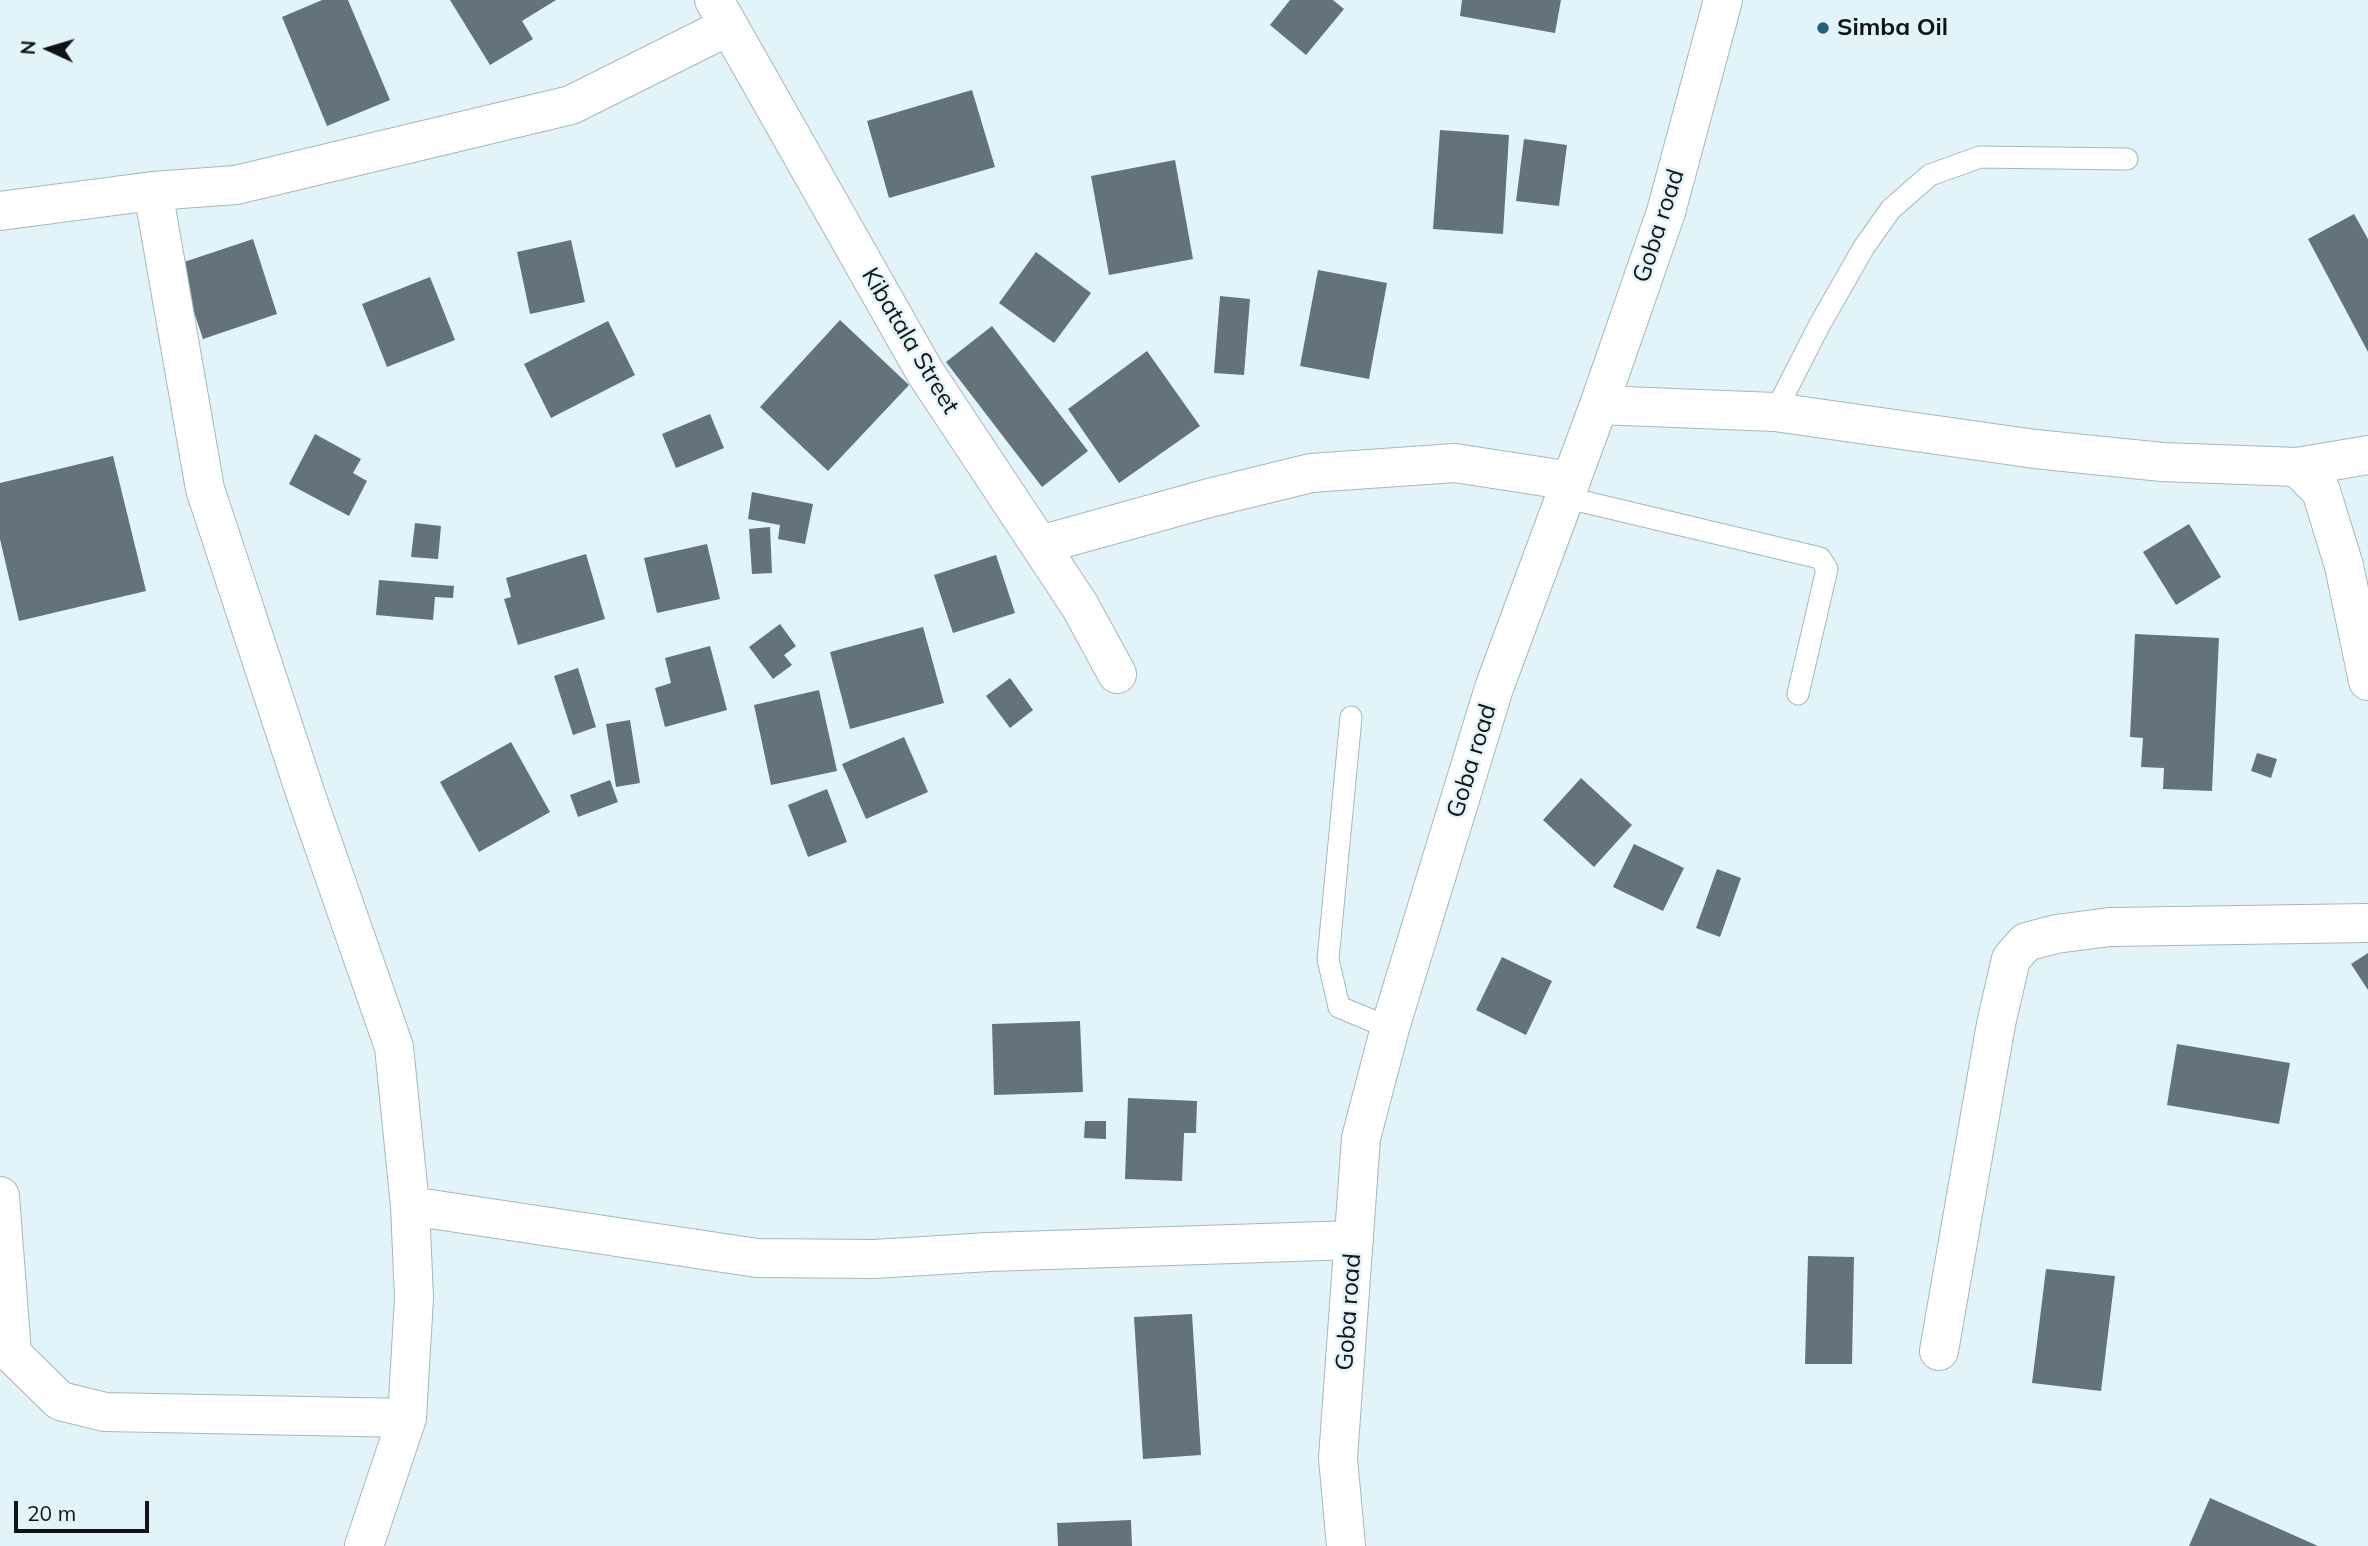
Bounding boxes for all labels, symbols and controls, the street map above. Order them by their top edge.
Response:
north arrow [14,14,84,84]
place label: Simba Oil [1837,14,1948,42]
marker: Simba Oil [1815,20,1831,36]
text: N [16,40,41,56]
street label: Goba road [1627,166,1691,286]
street label: Kibatala Street [855,263,965,419]
street label: Goba road [1441,701,1503,821]
street label: Goba road [1331,1252,1367,1372]
scale bar [18,1486,152,1530]
text: 20 m [27,1500,76,1526]

